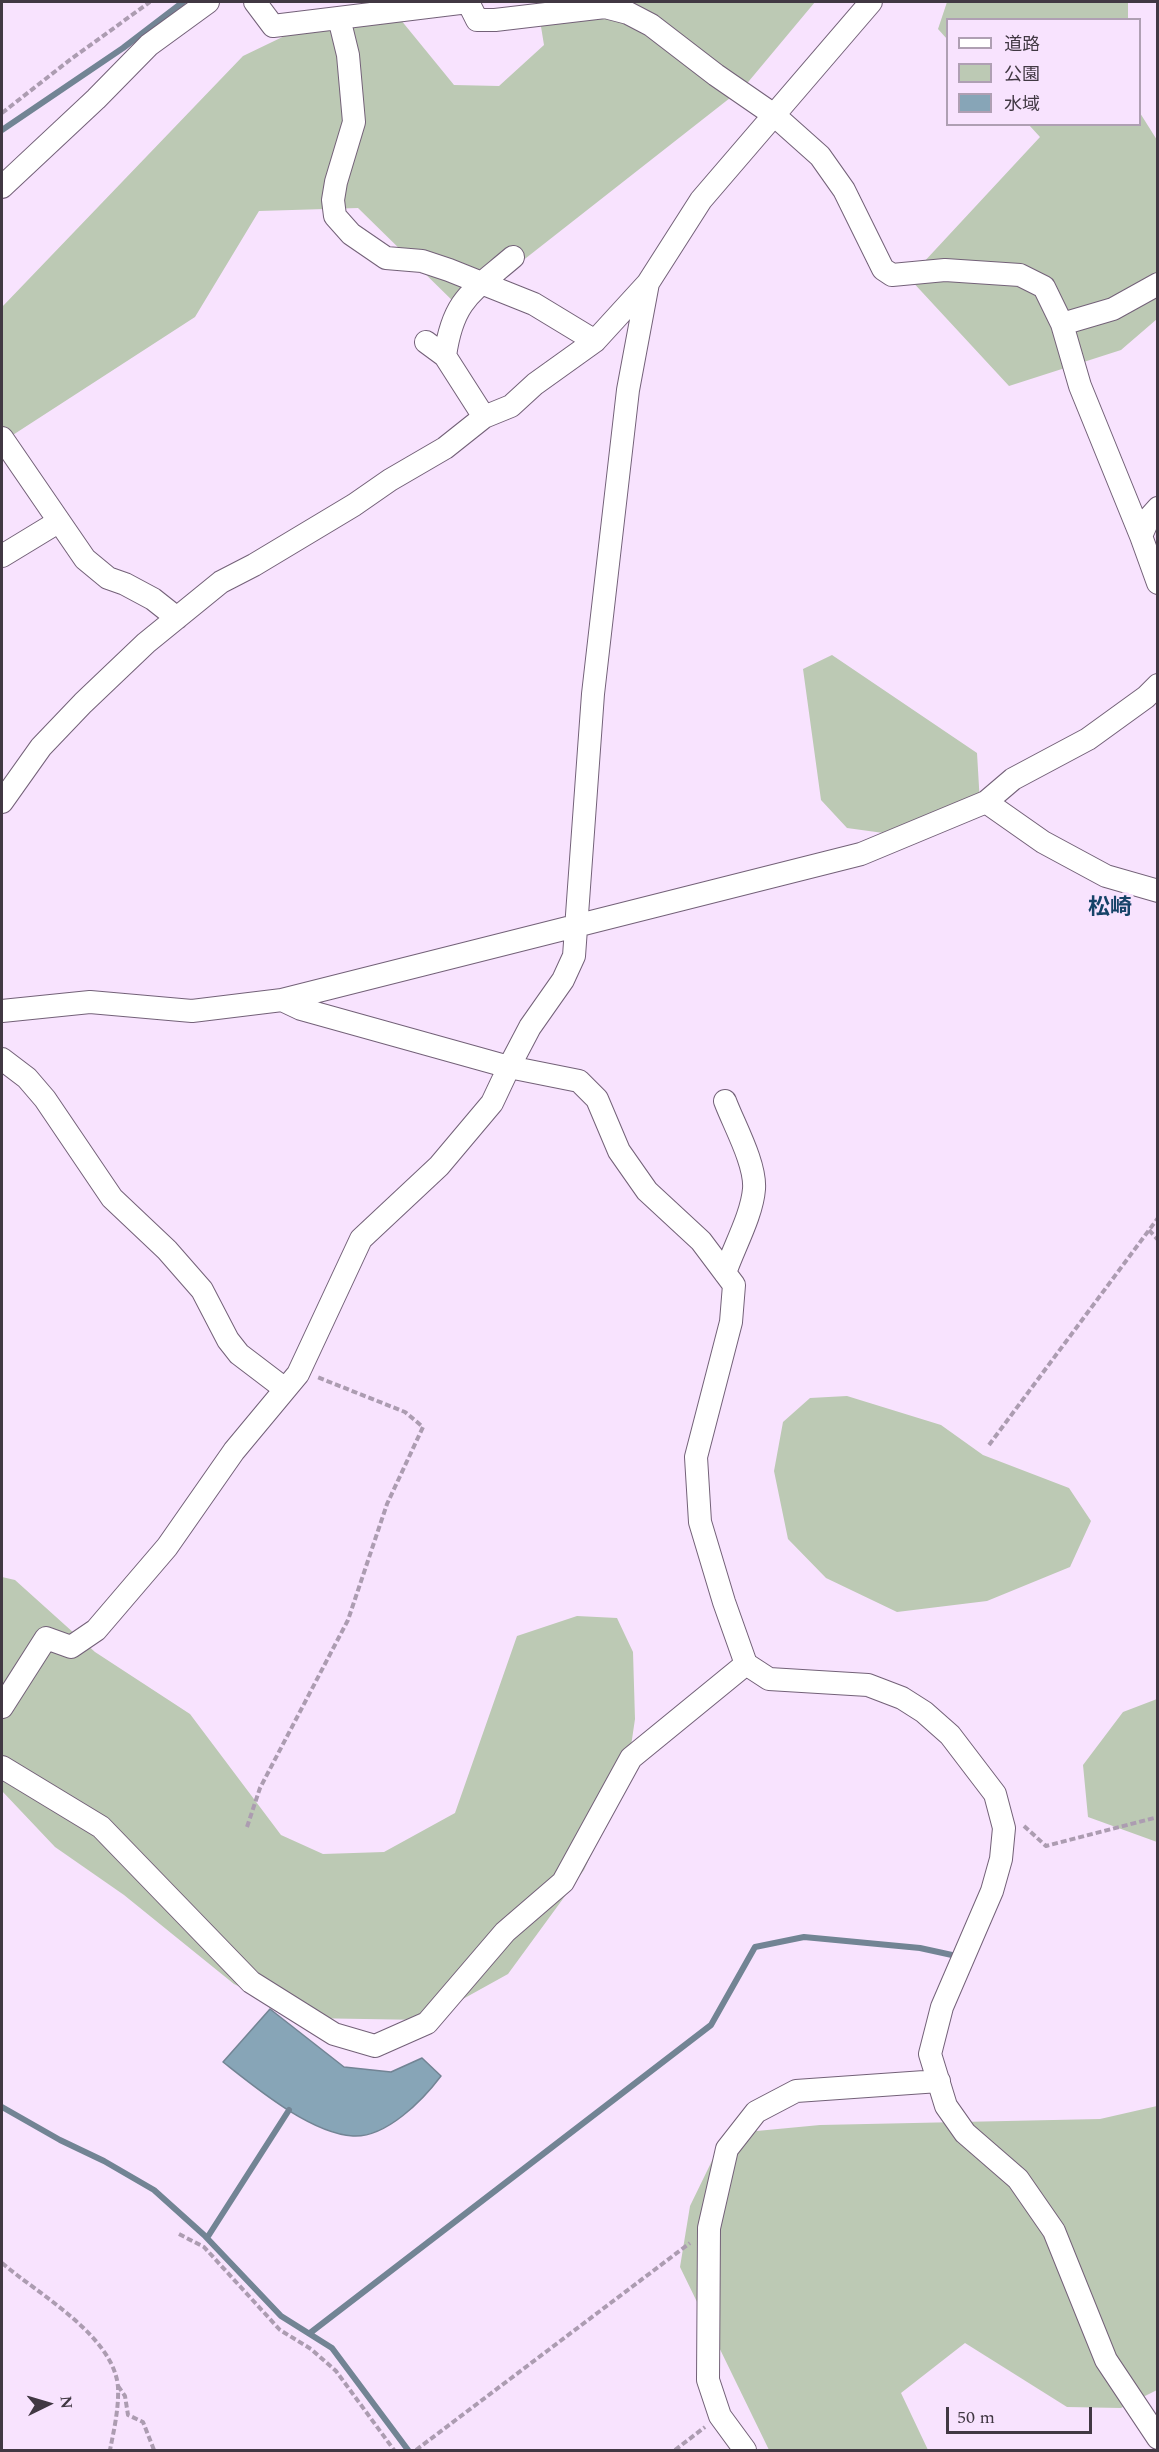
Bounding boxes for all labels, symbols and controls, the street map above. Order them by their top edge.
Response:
legend [946,18,1141,126]
text: 道路 [1004,31,1040,58]
text: 公園 [1004,61,1040,88]
text: 水域 [1004,91,1040,118]
district label: 松崎 [1088,897,1132,923]
north arrow [18,2374,78,2434]
text: N [53,2395,78,2410]
scale bar [949,2395,1094,2433]
text: 50 m [957,2404,995,2431]

